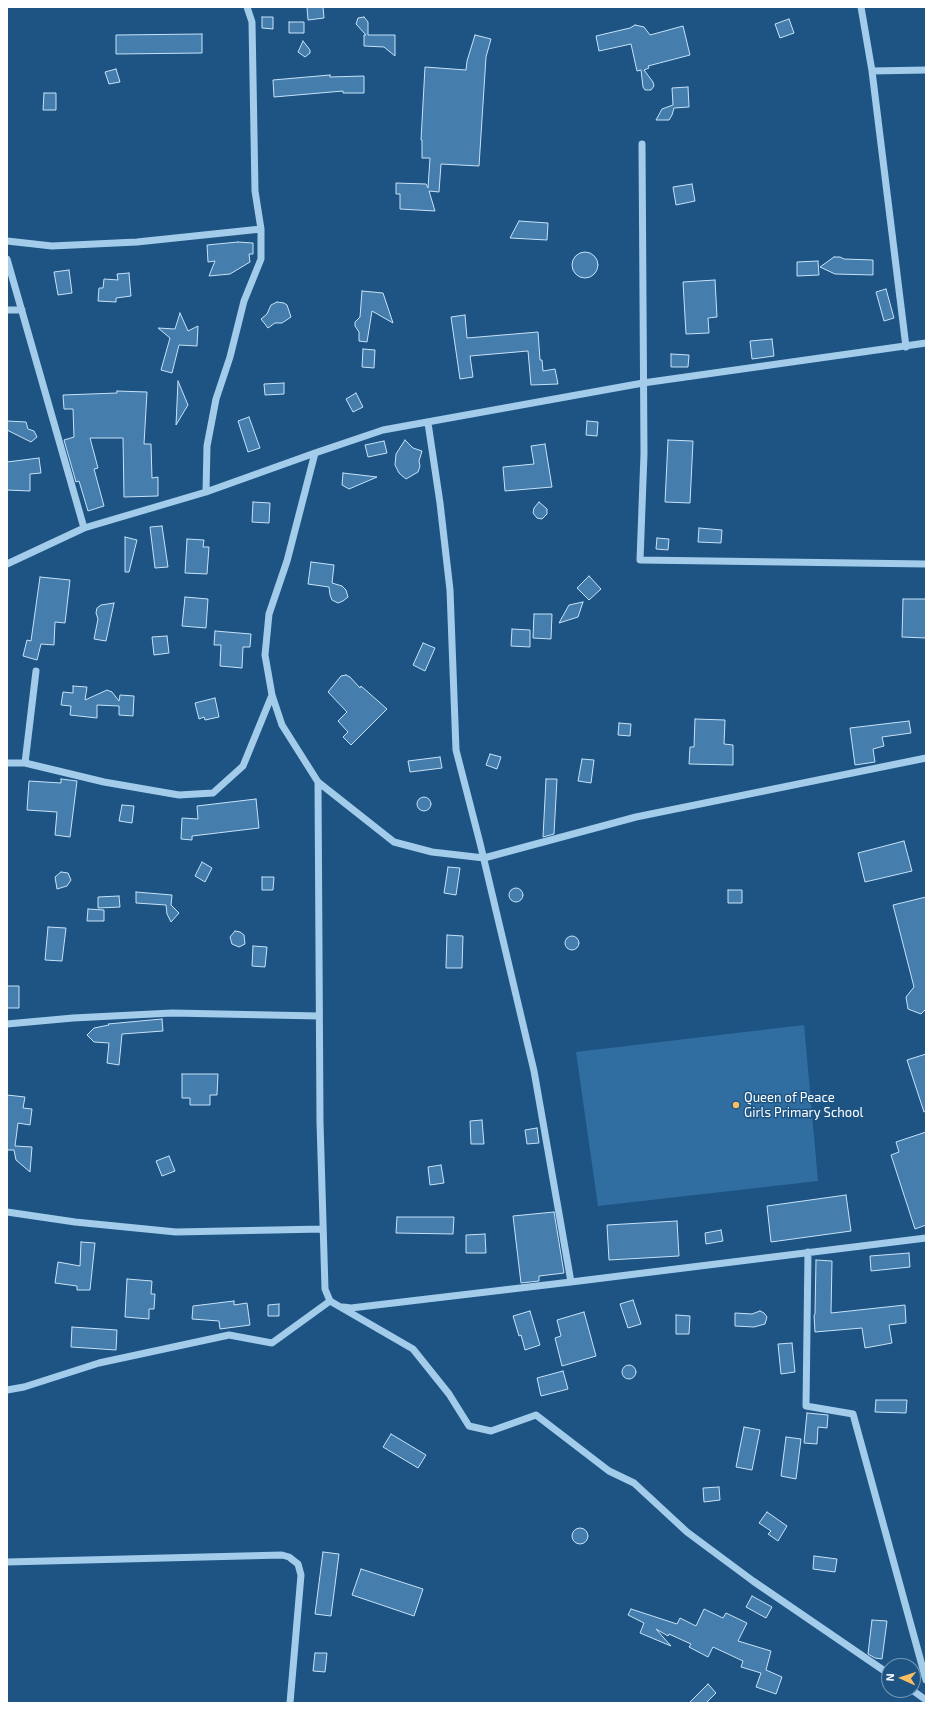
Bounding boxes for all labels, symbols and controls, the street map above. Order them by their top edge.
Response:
place label: Queen of Peace Girls Primary School [744,1090,863,1121]
marker: Queen of Peace Girls Primary School [731,1100,741,1110]
north arrow [881,1658,921,1698]
text: N [883,1673,896,1682]

